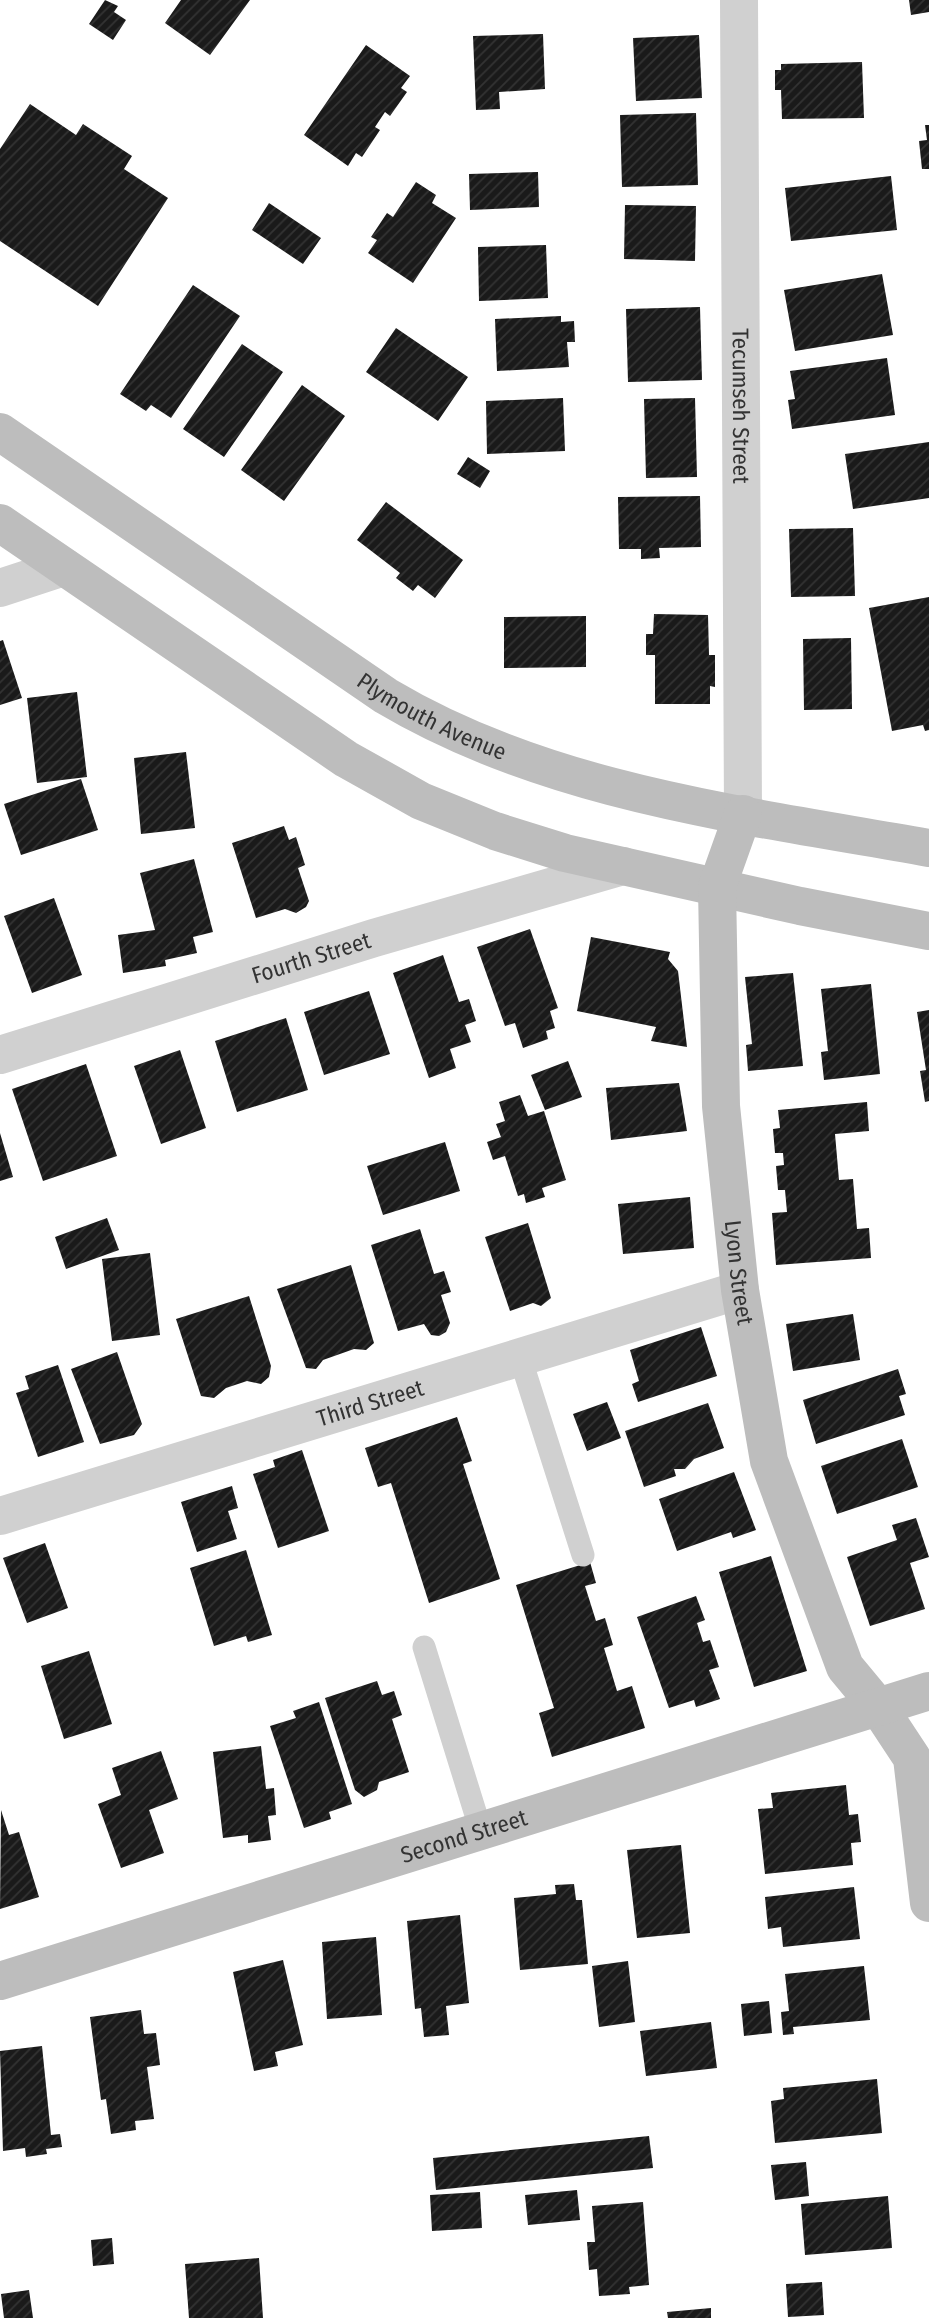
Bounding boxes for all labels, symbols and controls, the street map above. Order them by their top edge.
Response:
street label: Tecumseh Street [727,328,755,484]
street label: Plymouth Avenue [352,667,510,766]
street label: Fourth Street [248,926,375,989]
street label: Lyon Street [719,1219,760,1327]
street label: Third Street [313,1373,427,1432]
street label: Second Street [397,1803,531,1869]

